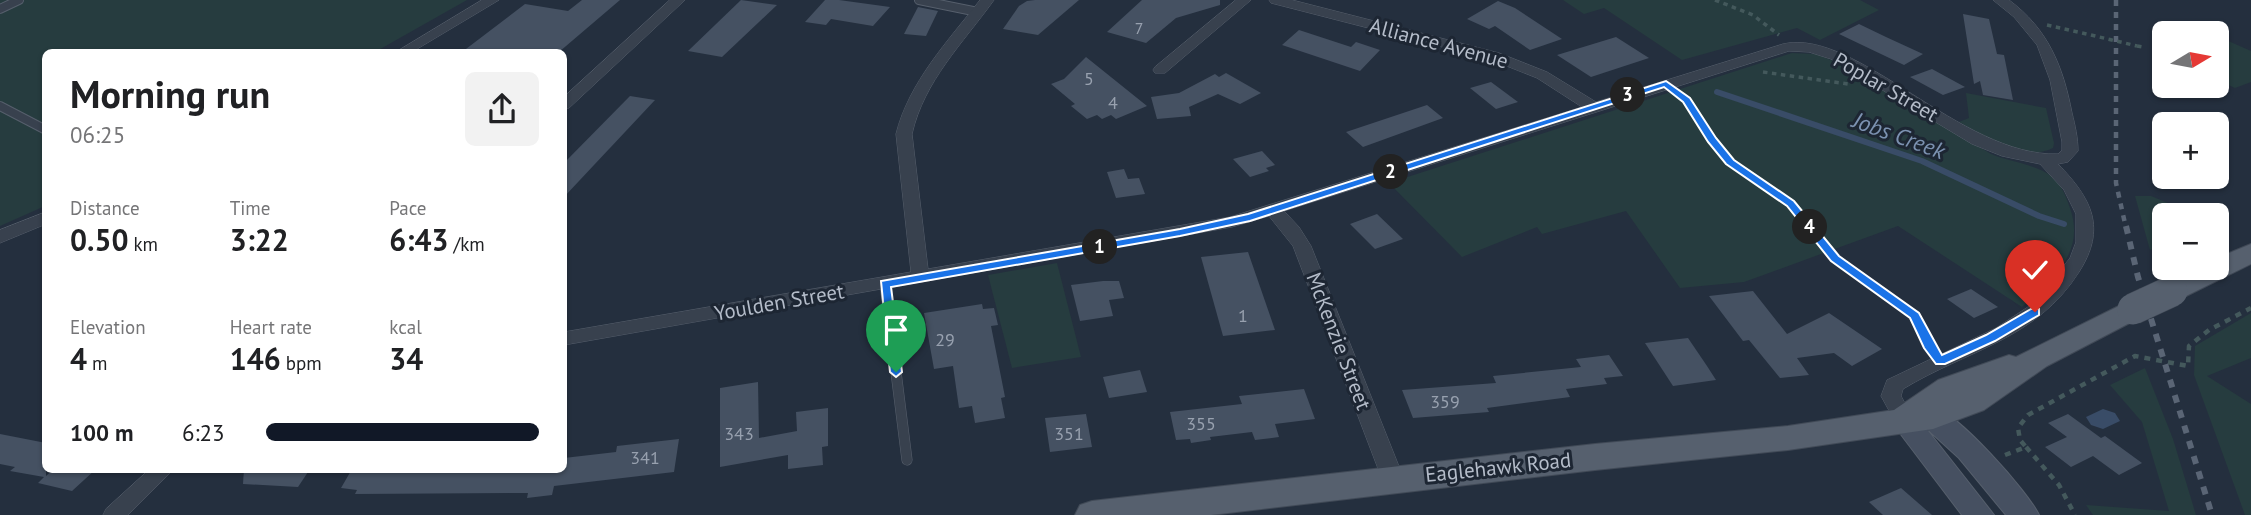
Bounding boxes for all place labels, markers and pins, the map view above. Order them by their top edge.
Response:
pin: 3 [1610,78,1646,112]
pin: 2 [1374,154,1408,190]
pin: 4 [1792,210,1828,244]
pin: 1 [1082,230,1118,264]
pin [2005,240,2065,312]
pin [866,300,926,372]

